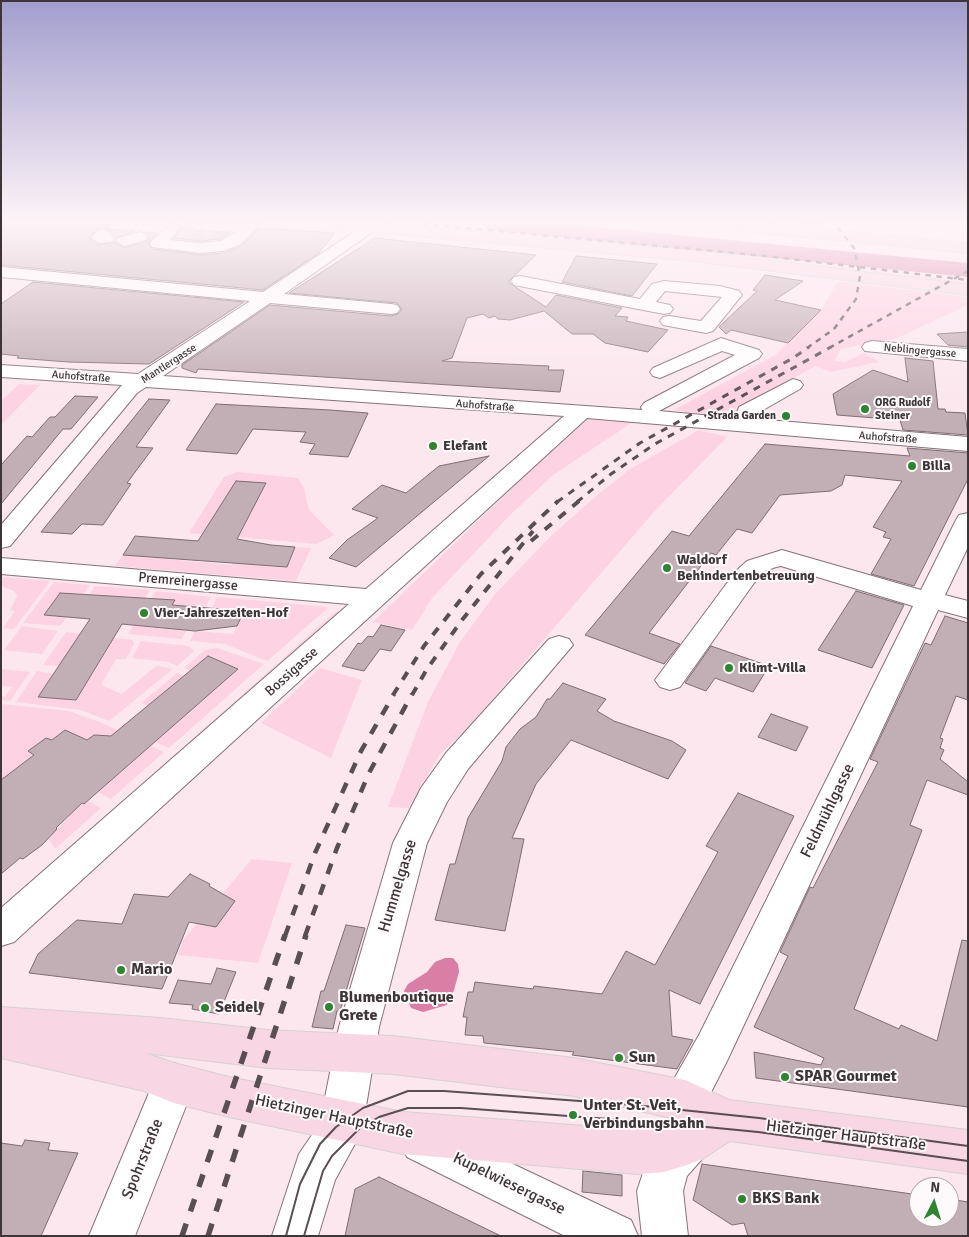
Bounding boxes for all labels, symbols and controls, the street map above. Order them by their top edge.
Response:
street label: Mantlergasse [139,341,199,387]
street label: Neblingergasse [883,341,957,361]
street label: Auhofstraße [51,368,111,386]
place label: ORG Rudolf Steiner [875,396,930,422]
street label: Auhofstraße [455,397,515,415]
marker: ORG Rudolf Steiner [859,403,871,415]
place label: Strada Garden [707,409,776,423]
marker: Strada Garden [780,410,792,422]
street label: Auhofstraße [858,429,918,447]
place label: Elefant [443,438,487,454]
marker: Elefant [427,440,439,452]
place label: Billa [922,458,951,474]
marker: Billa [906,460,918,472]
place label: Waldorf Behindertenbetreuung [677,552,815,584]
marker: Waldorf Behindertenbetreuung [661,562,673,574]
street label: Premreinergasse [138,569,238,595]
place label: Vier-Jahreszeiten-Hof [154,605,288,621]
marker: Vier-Jahreszeiten-Hof [138,607,150,619]
street label: Bossigasse [262,644,322,700]
place label: Klimt-Villa [739,660,806,676]
marker: Klimt-Villa [723,662,735,674]
street label: Feldmühlgasse [797,761,859,861]
street label: Hummelgasse [375,837,421,935]
place label: Mario [131,960,172,980]
marker: Mario [115,964,127,976]
place label: Blumenboutique Grete [339,988,454,1026]
place label: Seidel [215,998,258,1018]
marker: Blumenboutique Grete [323,1001,335,1013]
marker: Seidel [199,1002,211,1014]
place label: Sun [629,1048,655,1068]
marker: Sun [613,1052,625,1064]
place label: SPAR Gourmet [795,1067,897,1087]
marker: SPAR Gourmet [779,1071,791,1083]
street label: Hietzinger Hauptstraße [253,1091,415,1143]
place label: Unter St. Veit, Verbindungsbahn [583,1096,704,1134]
marker: Unter St. Veit, Verbindungsbahn [567,1109,579,1121]
street label: Spohrstraße [118,1116,168,1202]
street label: Hietzinger Hauptstraße [765,1117,927,1155]
street label: Kupelwiesergasse [450,1149,568,1219]
north arrow [909,1177,959,1227]
text: N [930,1179,941,1196]
place label: BKS Bank [752,1189,819,1209]
marker: BKS Bank [736,1193,748,1205]

